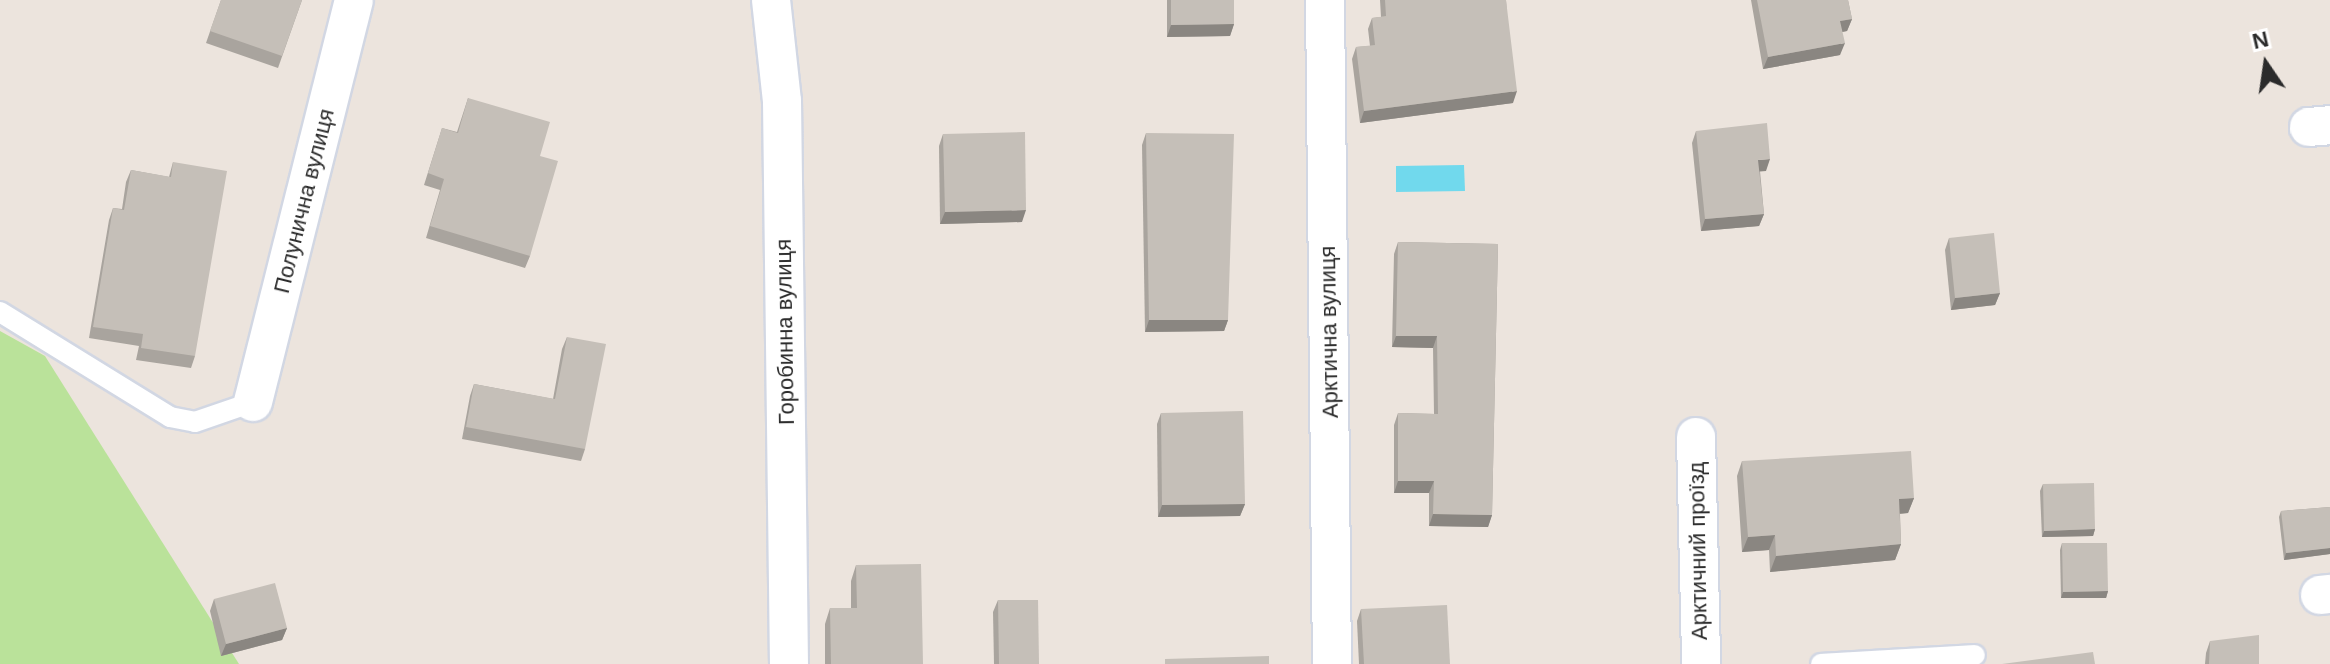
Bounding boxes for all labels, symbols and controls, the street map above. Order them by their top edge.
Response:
north arrow [2226,24,2306,104]
text: N [2250,26,2271,54]
street label: Полунична вулиця [268,106,340,296]
street label: Горобинна вулиця [770,239,800,425]
street label: Арктична вулиця [1314,246,1344,418]
street label: Арктичний проїзд [1683,462,1713,640]

